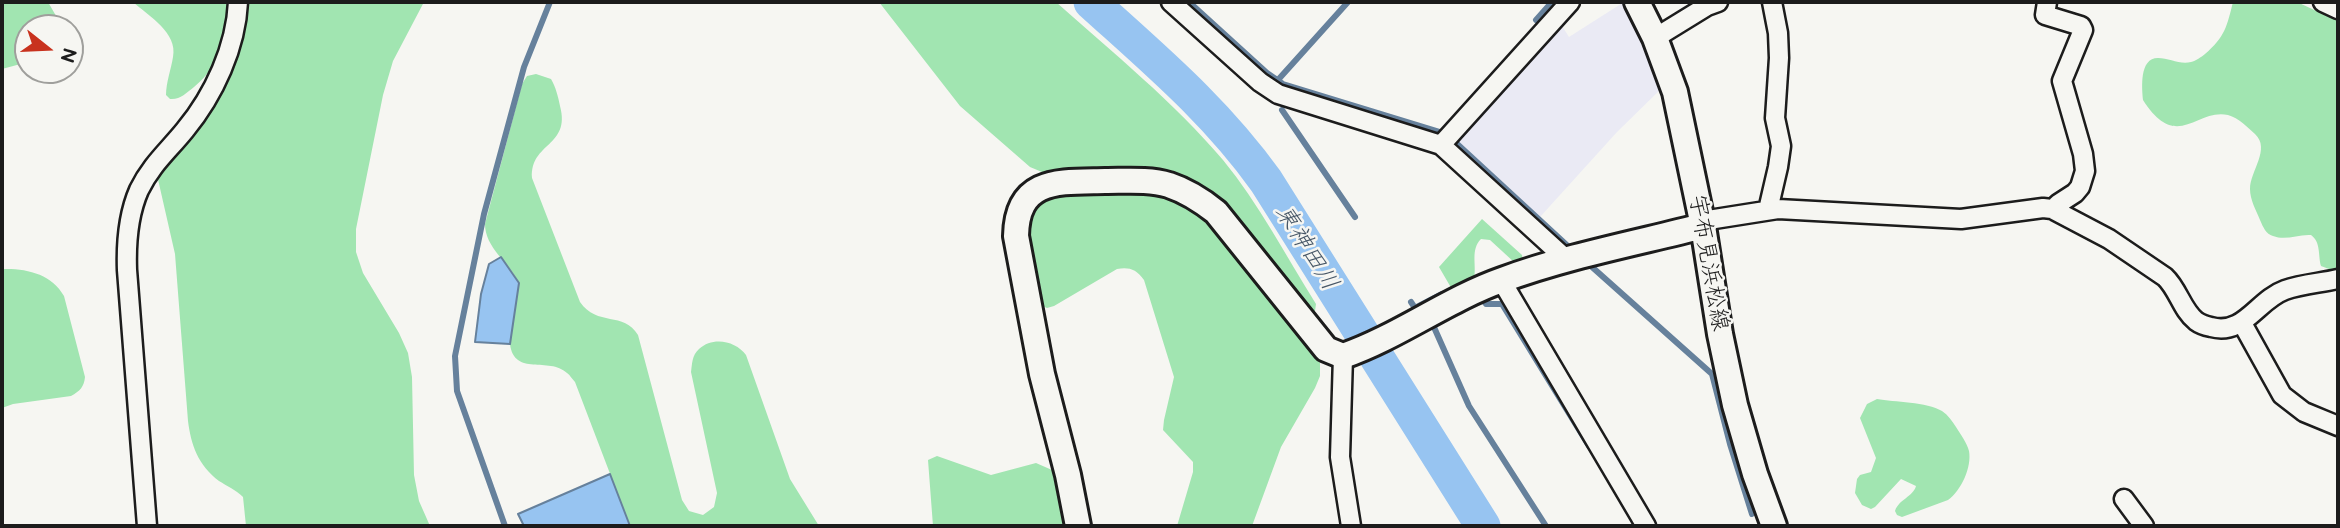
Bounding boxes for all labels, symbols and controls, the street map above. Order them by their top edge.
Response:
north arrow [14,14,84,84]
text: N [54,45,81,65]
street label: 宇布見浜松線 [1682,193,1734,333]
water label: 東神田川 [1268,200,1344,296]

